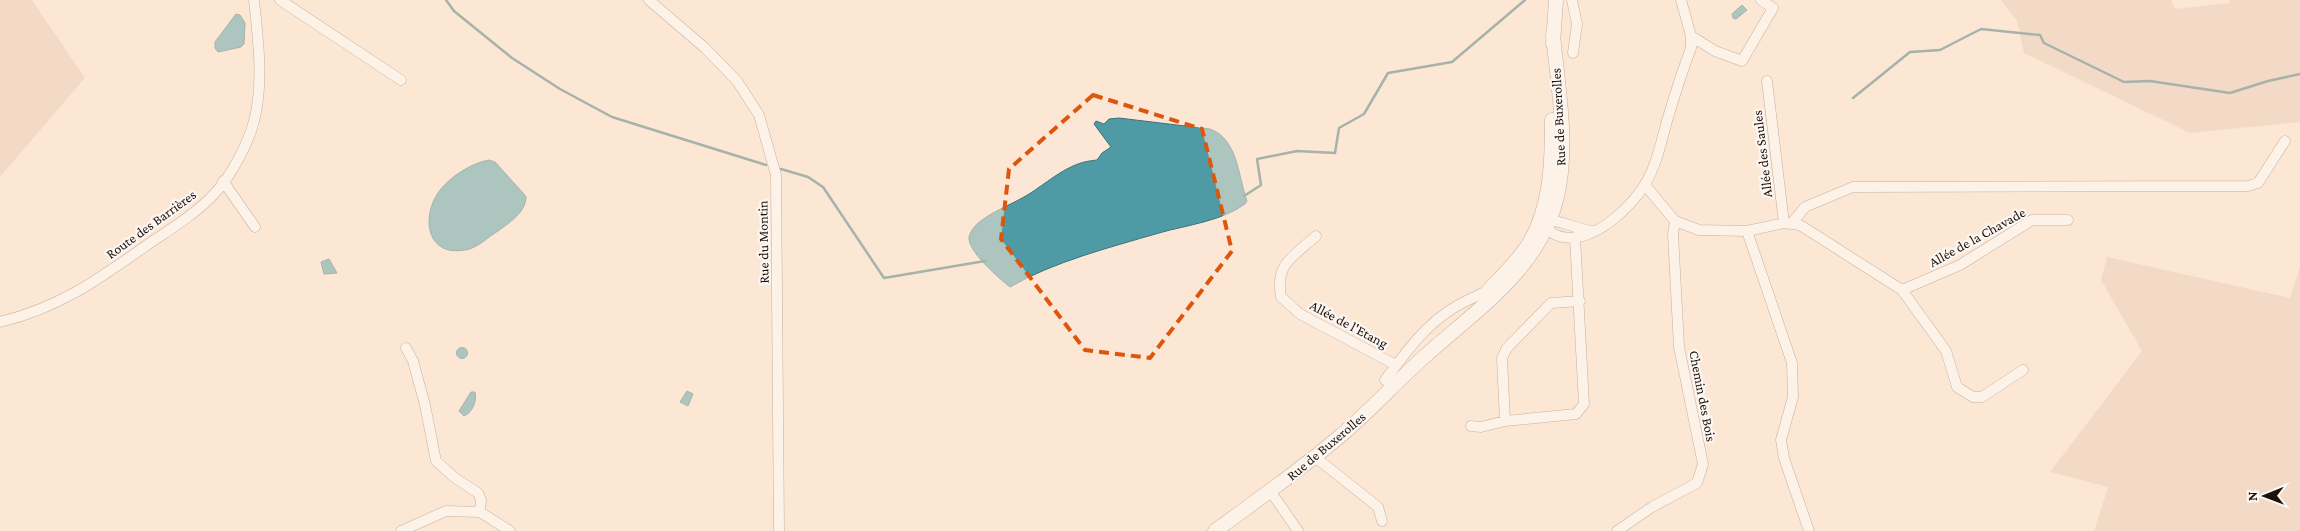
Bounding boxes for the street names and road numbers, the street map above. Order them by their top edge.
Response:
street label: Rue de Buxerolles [1547,68,1569,166]
street label: Allée des Saules [1749,110,1775,198]
street label: Route des Barrières [103,186,199,262]
street label: Rue du Montin [754,200,772,284]
street label: Allée de la Chavade [1926,204,2028,270]
street label: Allée de l'Etang [1307,297,1391,351]
street label: Chemin des Bois [1686,349,1720,443]
street label: Rue de Buxerolles [1283,408,1369,484]

